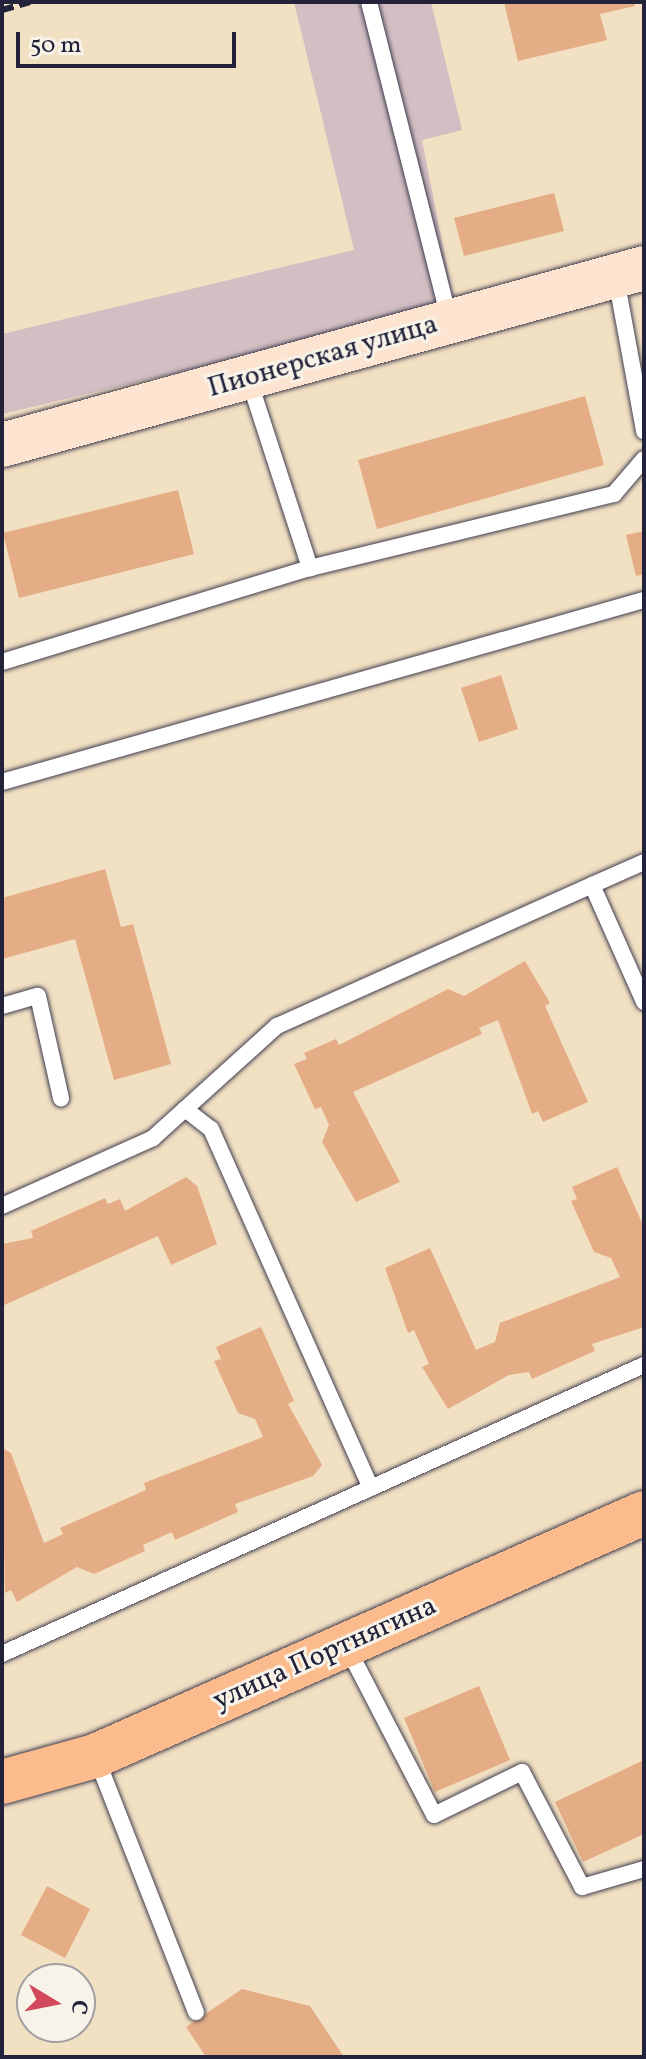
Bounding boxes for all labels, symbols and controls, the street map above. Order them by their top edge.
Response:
scale bar [20,16,240,66]
text: 50 m [30,29,82,63]
street label: Пионерская улица [204,308,442,406]
street label: улица Портнягина [208,1590,442,1718]
north arrow [16,1963,96,2043]
text: С [62,1997,95,2017]

